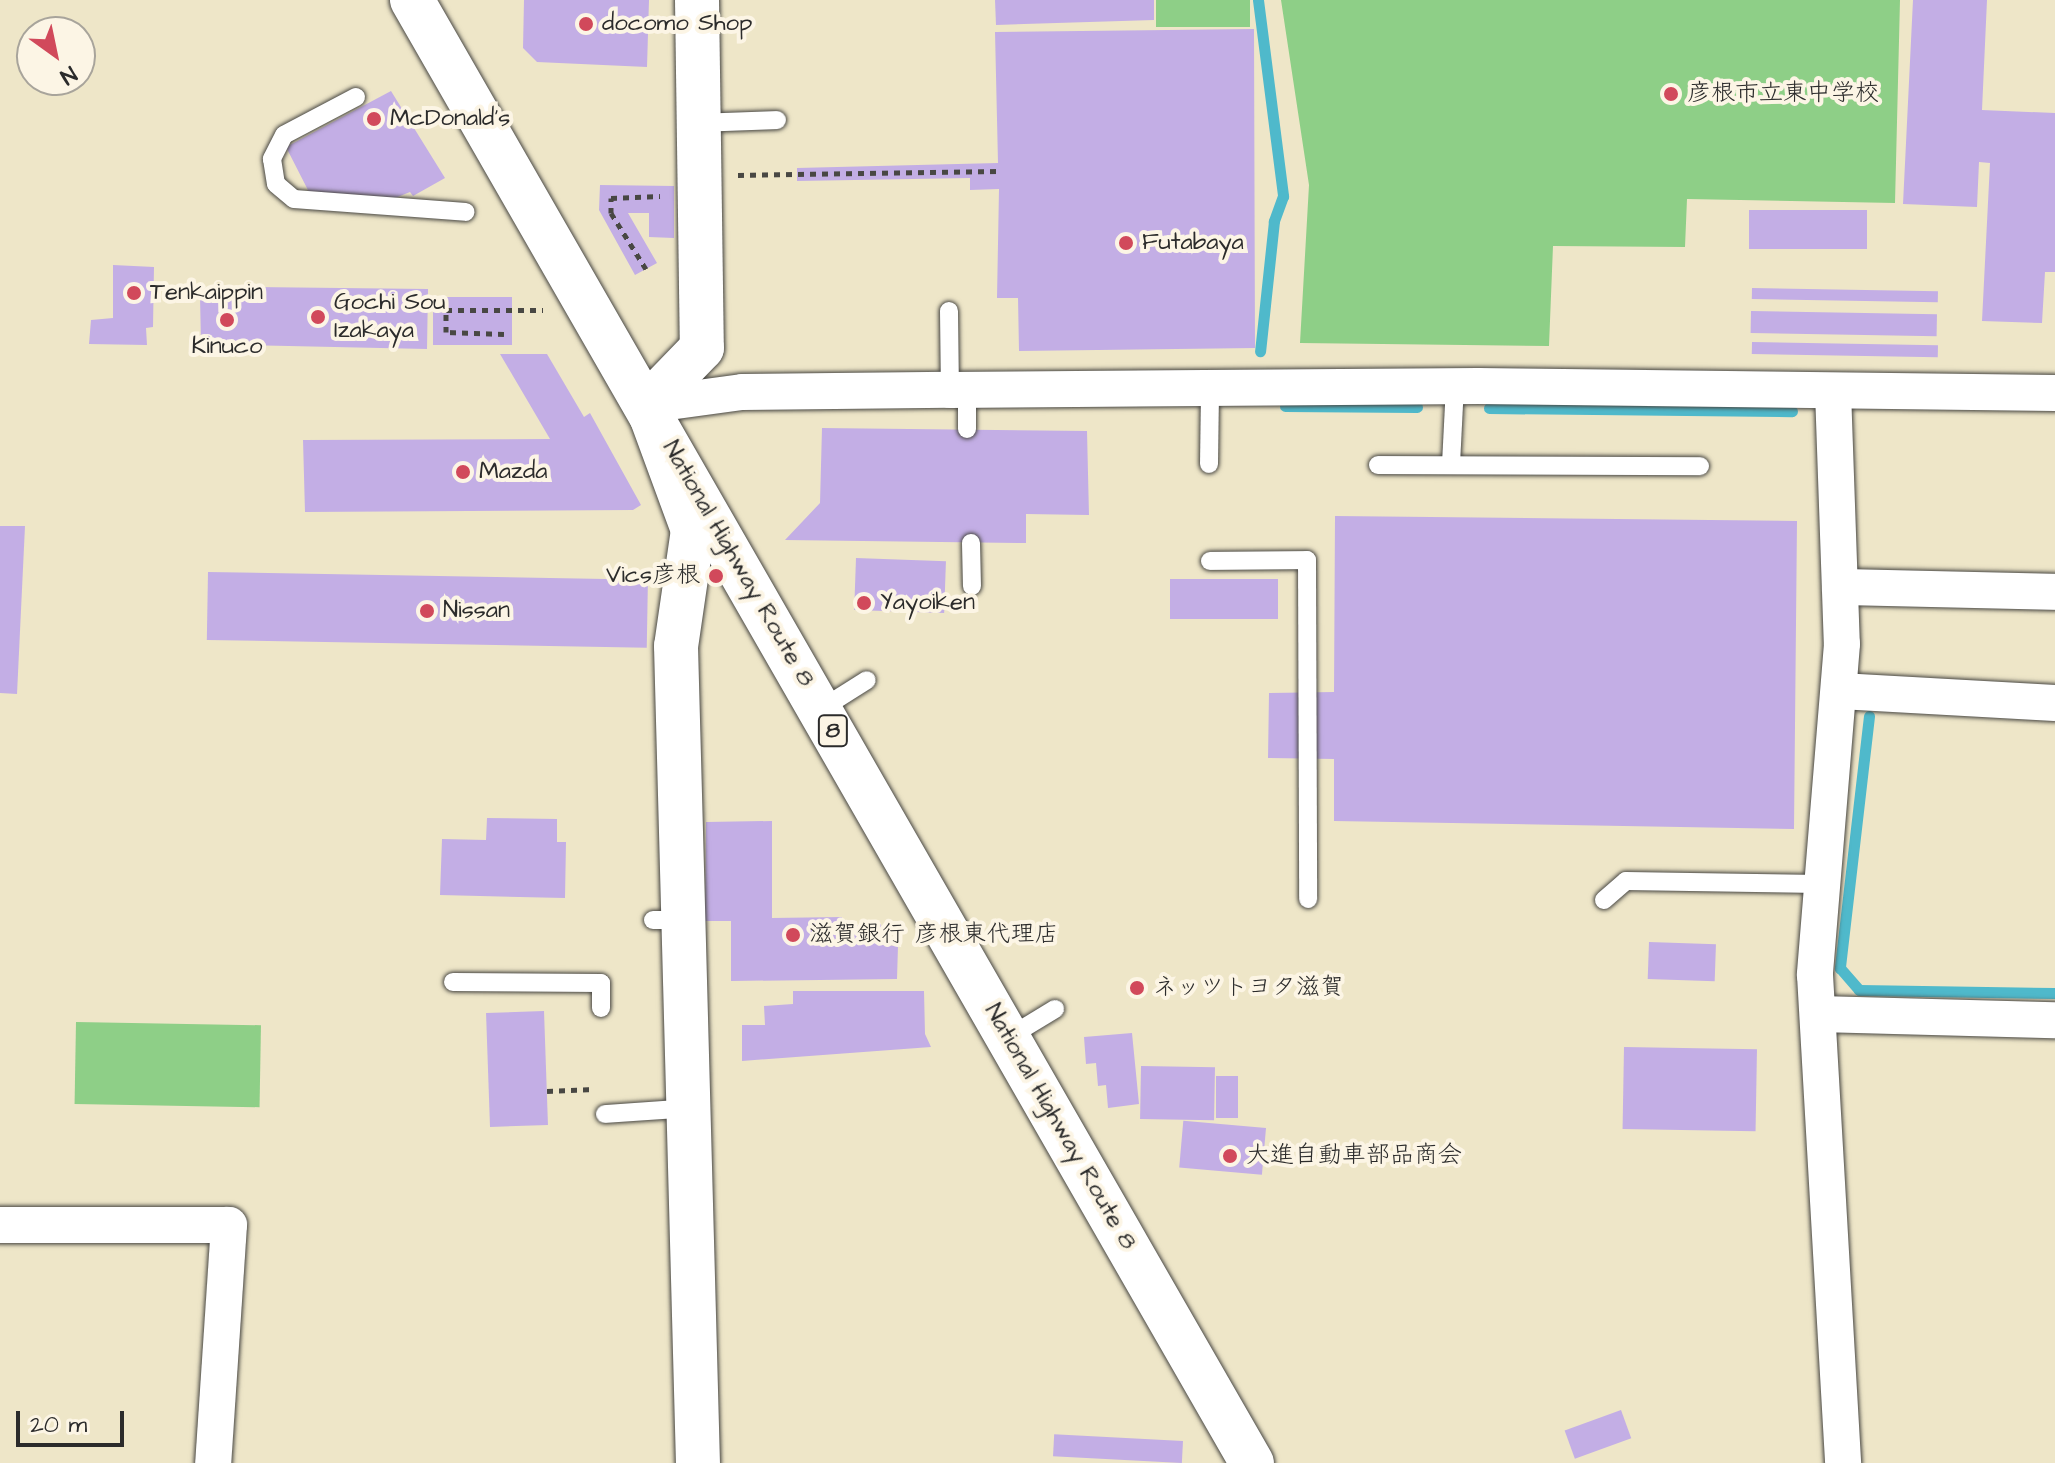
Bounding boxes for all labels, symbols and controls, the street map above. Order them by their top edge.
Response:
place label: docomo Shop [602,10,752,38]
marker: docomo Shop [577,15,595,33]
north arrow [16,16,96,96]
text: N [54,58,82,92]
place label: 彦根市立東中学校 [1687,80,1879,108]
marker: 彦根市立東中学校 [1662,85,1680,103]
place label: McDonald's [390,105,510,133]
marker: McDonald's [365,110,383,128]
place label: Futabaya [1142,229,1244,257]
marker: Futabaya [1117,234,1135,252]
place label: Tenkaippin [150,279,263,307]
marker: Tenkaippin [125,284,143,302]
place label: Gochi Sou Izakaya [334,289,446,345]
marker: Gochi Sou Izakaya [309,308,327,326]
marker: Kinuco [218,311,236,329]
place label: Kinuco [191,333,263,361]
street label: National Highway Route 8 [656,436,820,692]
place label: Mazda [479,458,547,486]
marker: Mazda [454,463,472,481]
place label: Vics彦根 [606,562,700,590]
marker: Vics彦根 [707,567,725,585]
place label: Yayoiken [880,589,975,617]
marker: Yayoiken [855,594,873,612]
place label: Nissan [443,597,510,625]
marker: Nissan [418,602,436,620]
road number: 8 [817,713,849,749]
place label: 滋賀銀行 彦根東代理店 [809,921,1059,949]
marker: 滋賀銀行 彦根東代理店 [784,926,802,944]
place label: ネッツトヨタ滋賀 [1153,974,1345,1002]
marker: ネッツトヨタ滋賀 [1128,979,1146,997]
street label: National Highway Route 8 [978,999,1142,1255]
place label: 大進自動車部品商会 [1246,1142,1462,1170]
marker: 大進自動車部品商会 [1221,1147,1239,1165]
scale bar [20,1395,128,1445]
text: 20 m [30,1408,87,1442]

